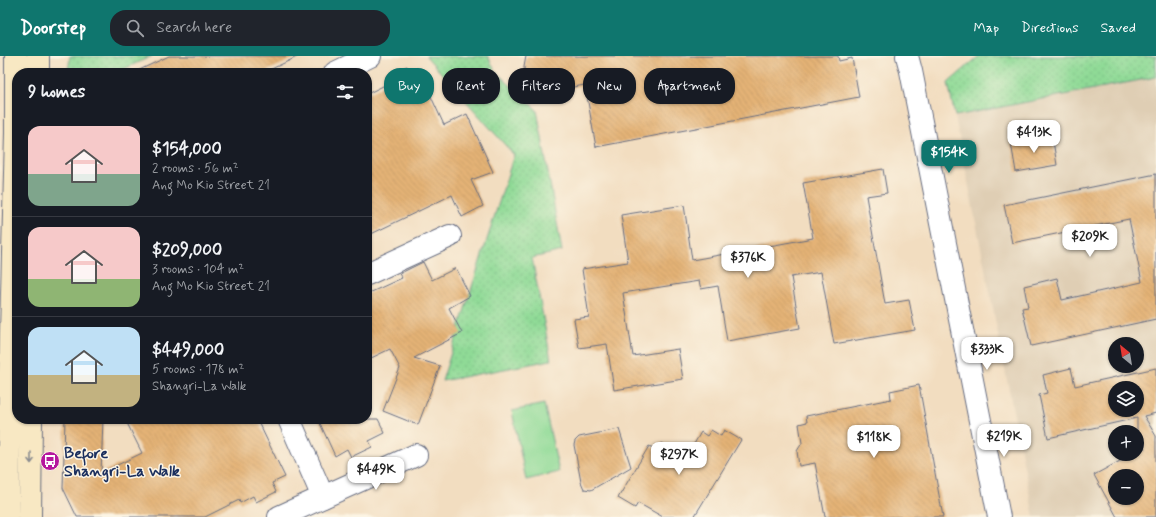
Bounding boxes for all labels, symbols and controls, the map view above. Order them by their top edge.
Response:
search box [110,10,390,46]
text: Doorstep [20,16,86,41]
icon: search [124,17,146,39]
text: Search here [156,18,232,38]
text: Map [973,19,999,37]
text: Directions [1021,19,1079,37]
text: Saved [1101,19,1136,37]
chip: Buy [384,68,434,104]
chip: Rent [442,68,500,104]
chip: Filters [508,68,575,104]
chip: New [583,68,636,104]
chip: Apartment [644,68,735,104]
text: 9 homes [28,81,85,103]
icon: filters [334,81,356,103]
pin: $413K [1006,120,1062,154]
text: $413K [1016,124,1052,141]
text: $154,000 [152,138,222,160]
pin: $154K [921,140,977,174]
icon: home [60,142,108,190]
text: $154K [930,144,968,161]
text: 2 rooms · 56 m² [152,160,239,177]
text: Ang Mo Kio Street 21 [152,177,270,194]
pin: $209K [1062,224,1118,258]
text: $209K [1071,228,1109,245]
text: $209,000 [152,239,222,261]
icon: home [60,243,108,291]
pin: $376K [720,245,776,279]
text: $376K [730,249,766,266]
text: 3 rooms · 104 m² [152,261,244,278]
text: Ang Mo Kio Street 21 [152,278,270,295]
pin: $333K [959,337,1015,371]
north arrow [1108,337,1144,373]
map controls [1108,337,1144,505]
text: $449,000 [152,339,224,361]
text: $333K [970,341,1004,358]
icon: home [60,343,108,391]
text: 5 rooms · 178 m² [152,361,244,378]
text: Shangri-La Walk [152,378,246,395]
button: layers [1108,381,1144,417]
pin: $219K [976,424,1032,458]
pin: $118K [846,425,902,459]
button: + [1108,425,1144,461]
text: $219K [986,428,1022,445]
text: $118K [856,429,892,446]
pin: $297K [651,442,707,476]
place label: Before Shangri-La Walk [64,443,180,483]
text: $297K [660,446,698,463]
bus stop icon: Before Shangri-La Walk [39,450,61,472]
one-way arrow [27,451,35,464]
pin: $449K [348,457,404,491]
text: $449K [356,461,396,478]
button: − [1108,469,1144,505]

